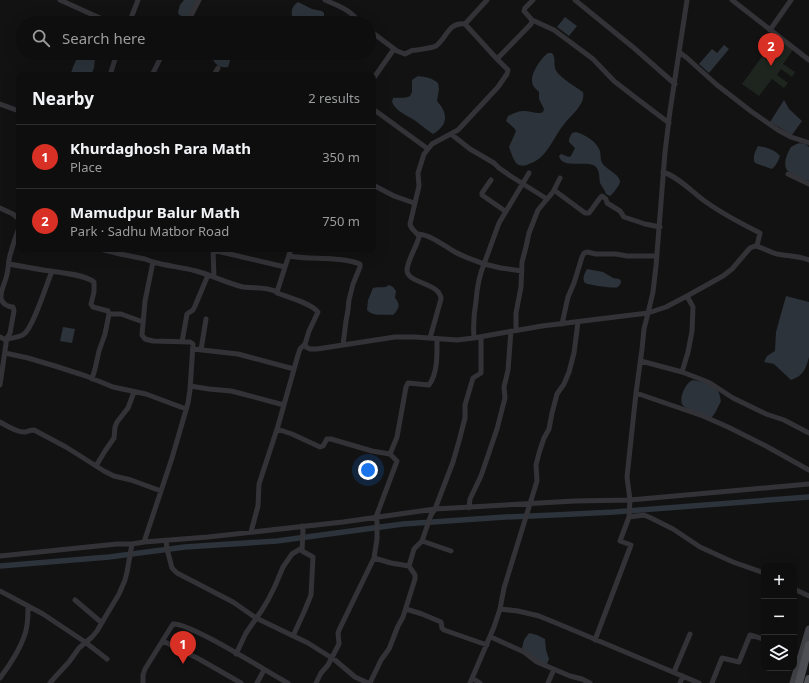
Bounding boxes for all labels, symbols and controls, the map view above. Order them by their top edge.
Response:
search box [16,16,376,60]
icon: search [30,27,52,49]
text: Search here [62,28,145,48]
pin: 2 [758,33,784,66]
text: Nearby [32,87,94,110]
text: 2 results [308,89,360,107]
text: Khurdaghosh Para Math [70,138,251,158]
text: 1 [41,148,49,166]
text: 350 m [322,148,360,166]
text: Place [70,158,102,176]
text: Mamudpur Balur Math [70,202,240,222]
text: 2 [41,212,49,230]
text: 750 m [322,212,360,230]
text: Park · Sadhu Matbor Road [70,222,229,240]
your location [358,460,378,480]
map controls [761,563,797,671]
button: + [761,563,797,599]
button: − [761,599,797,635]
pin: 1 [170,631,196,664]
button: layers [761,635,797,671]

